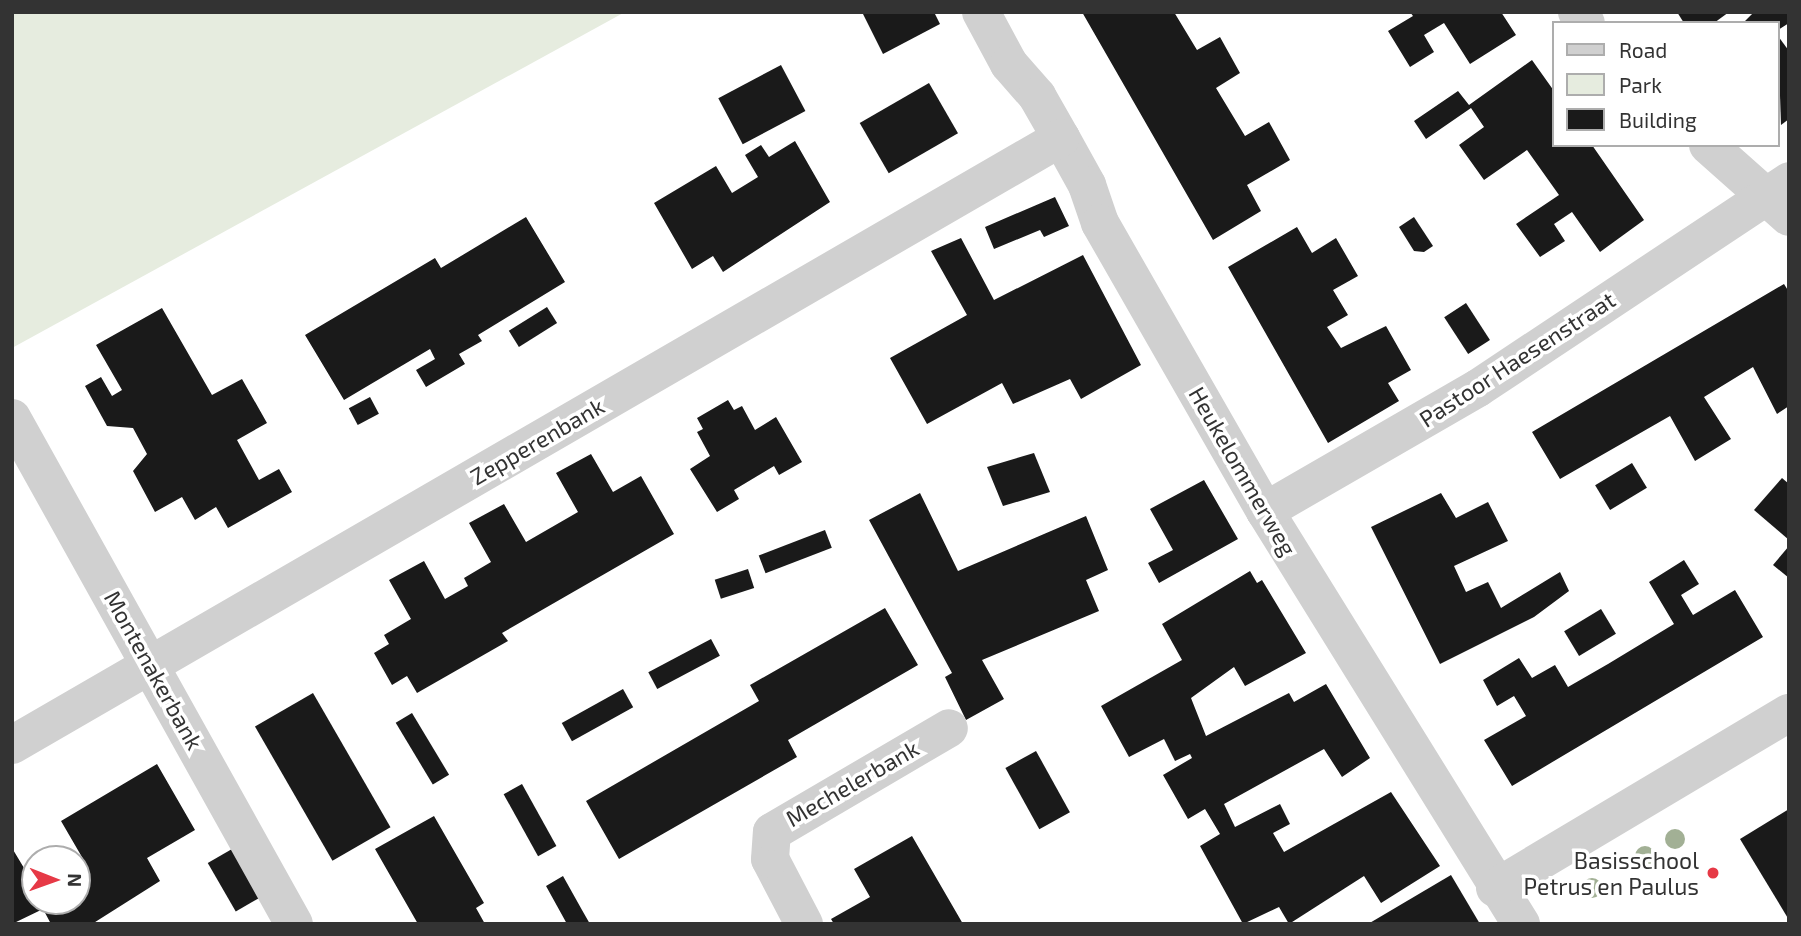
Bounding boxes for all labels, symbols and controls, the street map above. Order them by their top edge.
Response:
legend [1552,21,1780,147]
text: Road [1619,37,1667,62]
text: Park [1619,72,1662,97]
text: Building [1619,107,1697,132]
street label: Pastoor Haesenstraat [1414,285,1620,433]
street label: Heukelommerweg [1183,382,1303,560]
street label: Zepperenbank [465,392,609,490]
street label: Montenakerbank [99,586,209,754]
street label: Mechelerbank [781,734,923,832]
north arrow [21,845,91,915]
place label: Basisschool Petrus en Paulus [1524,846,1699,900]
marker: Basisschool Petrus en Paulus [1705,865,1721,881]
text: N [64,873,87,887]

